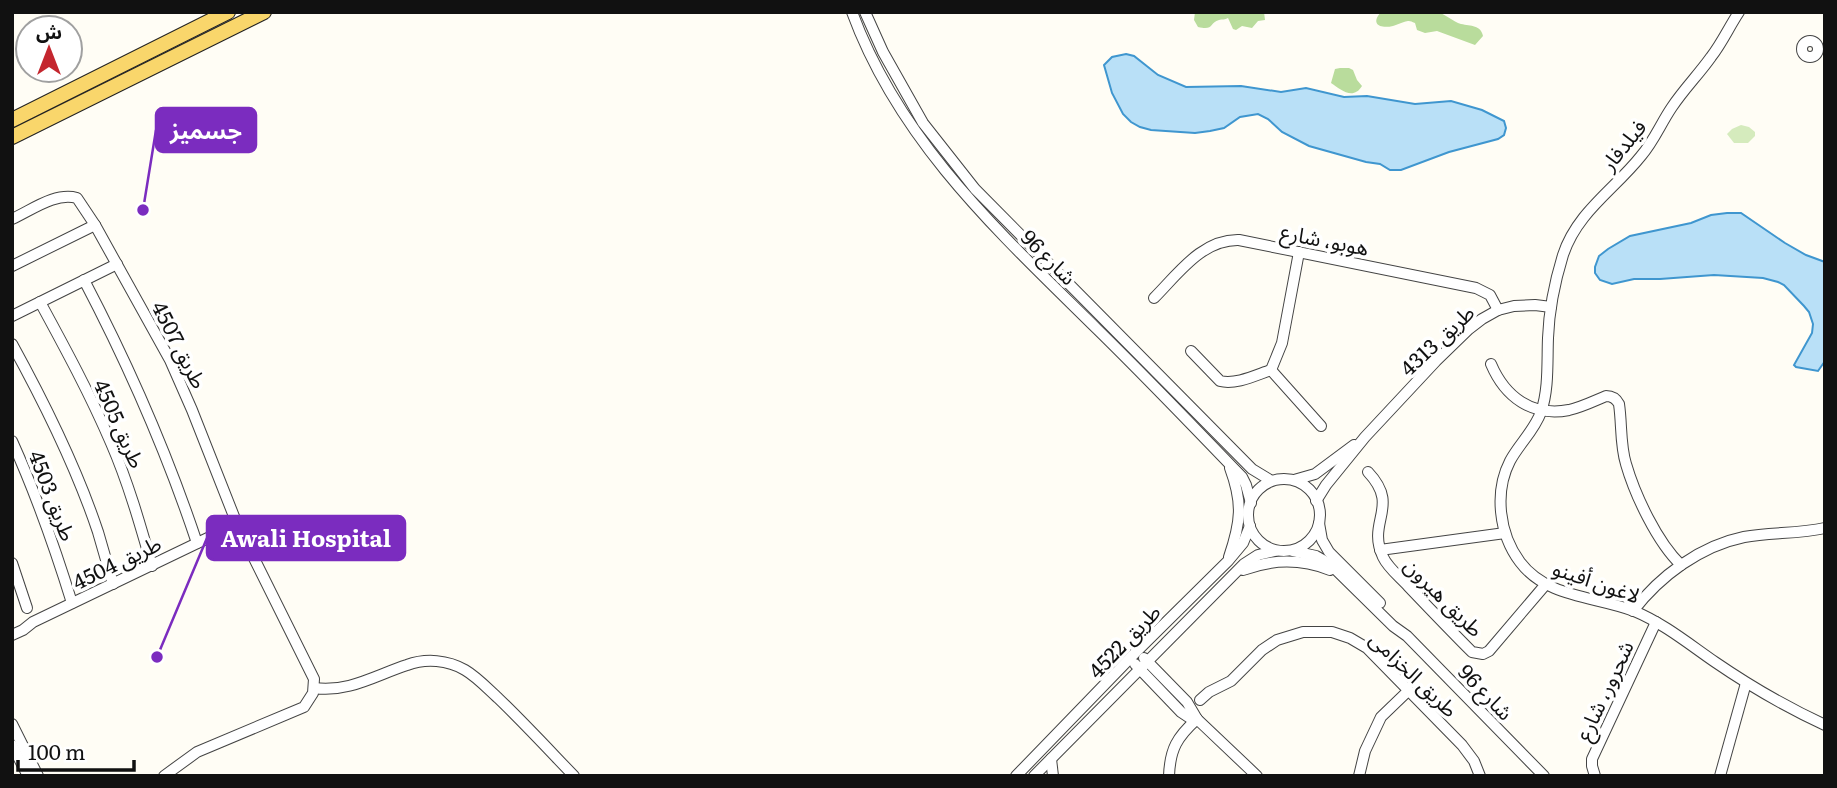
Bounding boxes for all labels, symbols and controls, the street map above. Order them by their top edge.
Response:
north arrow [14,14,84,84]
text: ش [36,17,62,45]
callout: جسميز [156,108,256,152]
text: جسميز [169,112,242,146]
street label: فيلدفار [1591,112,1652,177]
street label: هوبو، شارع [1278,214,1372,264]
street label: شارع 96 [1014,221,1085,292]
street label: طريق 4507 [146,295,216,393]
street label: طريق 4313 [1392,296,1480,382]
street label: طريق 4505 [88,374,154,472]
street label: طريق 4503 [23,445,85,545]
callout: Awali Hospital [207,516,405,560]
text: Awali Hospital [221,520,391,554]
street label: طريق 4504 [66,526,166,596]
street label: طريق هيرون [1398,549,1492,643]
street label: لاغون أفينو [1549,551,1645,609]
street label: طريق 4522 [1080,596,1166,684]
street label: طريق الخزامى [1364,623,1466,723]
street label: شحرور، شارع [1566,635,1642,746]
street label: شارع 96 [1451,656,1522,727]
scale bar [18,728,133,772]
text: 100 m [28,735,85,766]

